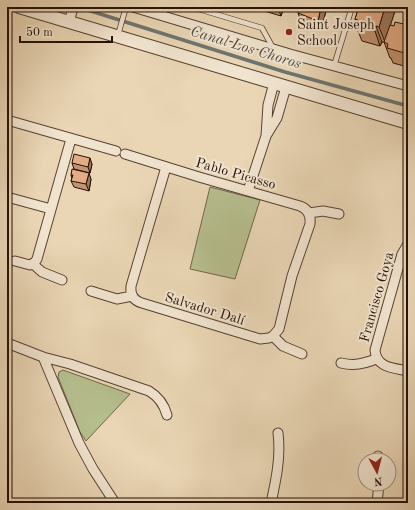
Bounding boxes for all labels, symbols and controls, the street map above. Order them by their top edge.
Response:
scale bar [20,18,112,44]
place label: Saint Joseph School [297,18,375,48]
water label: Canal Los Choros [188,24,303,72]
text: 50 m [26,26,53,39]
marker: Saint Joseph School [284,27,294,37]
street label: Pablo Picasso [194,156,278,192]
street label: Francisco Goya [357,250,397,344]
street label: Salvador Dalí [163,290,246,328]
north arrow [357,452,397,492]
text: N [373,474,383,486]

